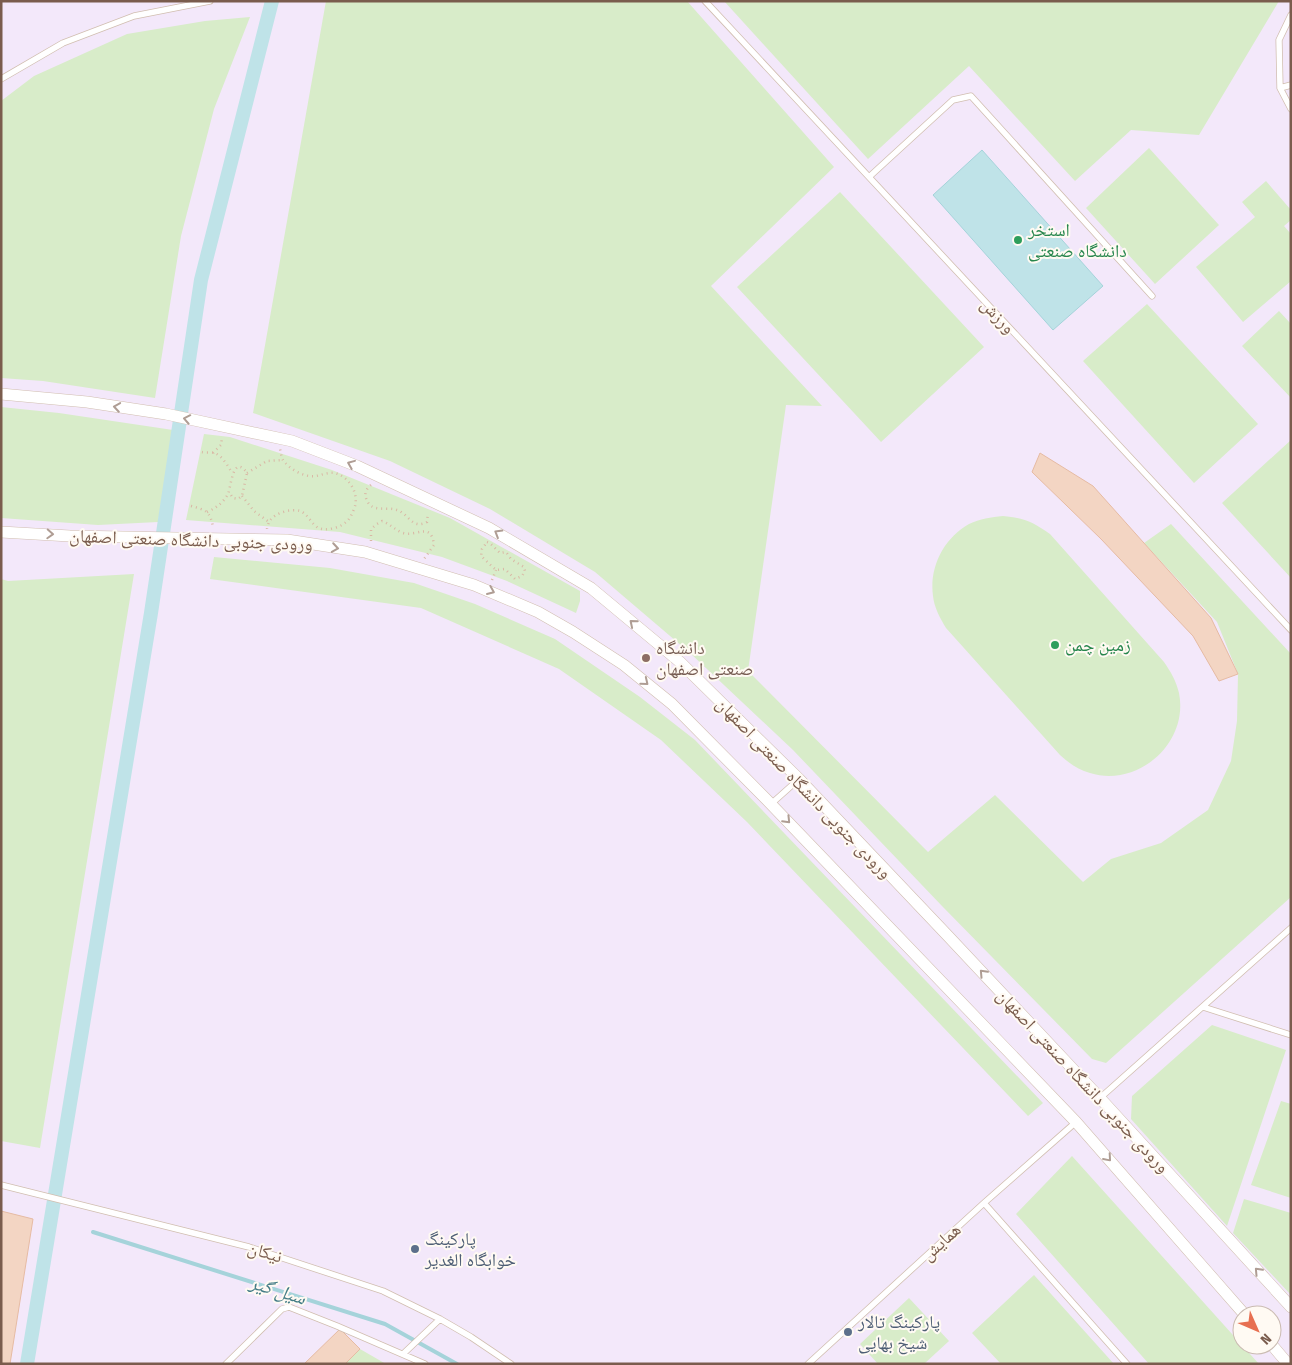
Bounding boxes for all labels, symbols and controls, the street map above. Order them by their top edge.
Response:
place label: استخر دانشگاه صنعتی [1027,219,1127,262]
marker: استخر دانشگاه صنعتی [1012,234,1024,246]
street label: ورزش [976,294,1020,338]
one-way arrow [113,402,122,412]
one-way arrow [183,414,191,424]
one-way arrow [347,460,356,470]
street label: ورودی جنوبی دانشگاه صنعتی اصفهان [69,525,313,555]
one-way arrow [46,529,54,540]
one-way arrow [495,530,504,540]
one-way arrow [330,542,339,552]
one-way arrow [486,585,495,596]
one-way arrow [630,621,639,629]
place label: زمین چمن [1065,634,1131,656]
place label: دانشگاه صنعتی اصفهان [656,637,753,680]
marker: زمین چمن [1049,639,1061,651]
marker: دانشگاه صنعتی اصفهان [640,652,652,664]
one-way arrow [640,676,649,685]
street label: ورودی جنوبی دانشگاه صنعتی اصفهان [711,693,897,883]
one-way arrow [781,814,790,823]
one-way arrow [980,970,989,979]
street label: ورودی جنوبی دانشگاه صنعتی اصفهان [992,984,1174,1178]
one-way arrow [1102,1153,1111,1162]
street label: همایش [917,1219,965,1265]
place label: پارکینگ خوابگاه الغدیر [424,1228,516,1271]
street label: نیکان [245,1236,285,1268]
marker: پارکینگ خوابگاه الغدیر [409,1243,421,1255]
one-way arrow [1255,1267,1264,1276]
water label: سیل گیر [245,1270,309,1310]
north arrow [1232,1305,1282,1355]
place label: پارکینگ تالار شیخ بهایی [857,1311,940,1355]
marker: پارکینگ تالار شیخ بهایی [842,1326,854,1338]
text: N [1257,1330,1275,1348]

